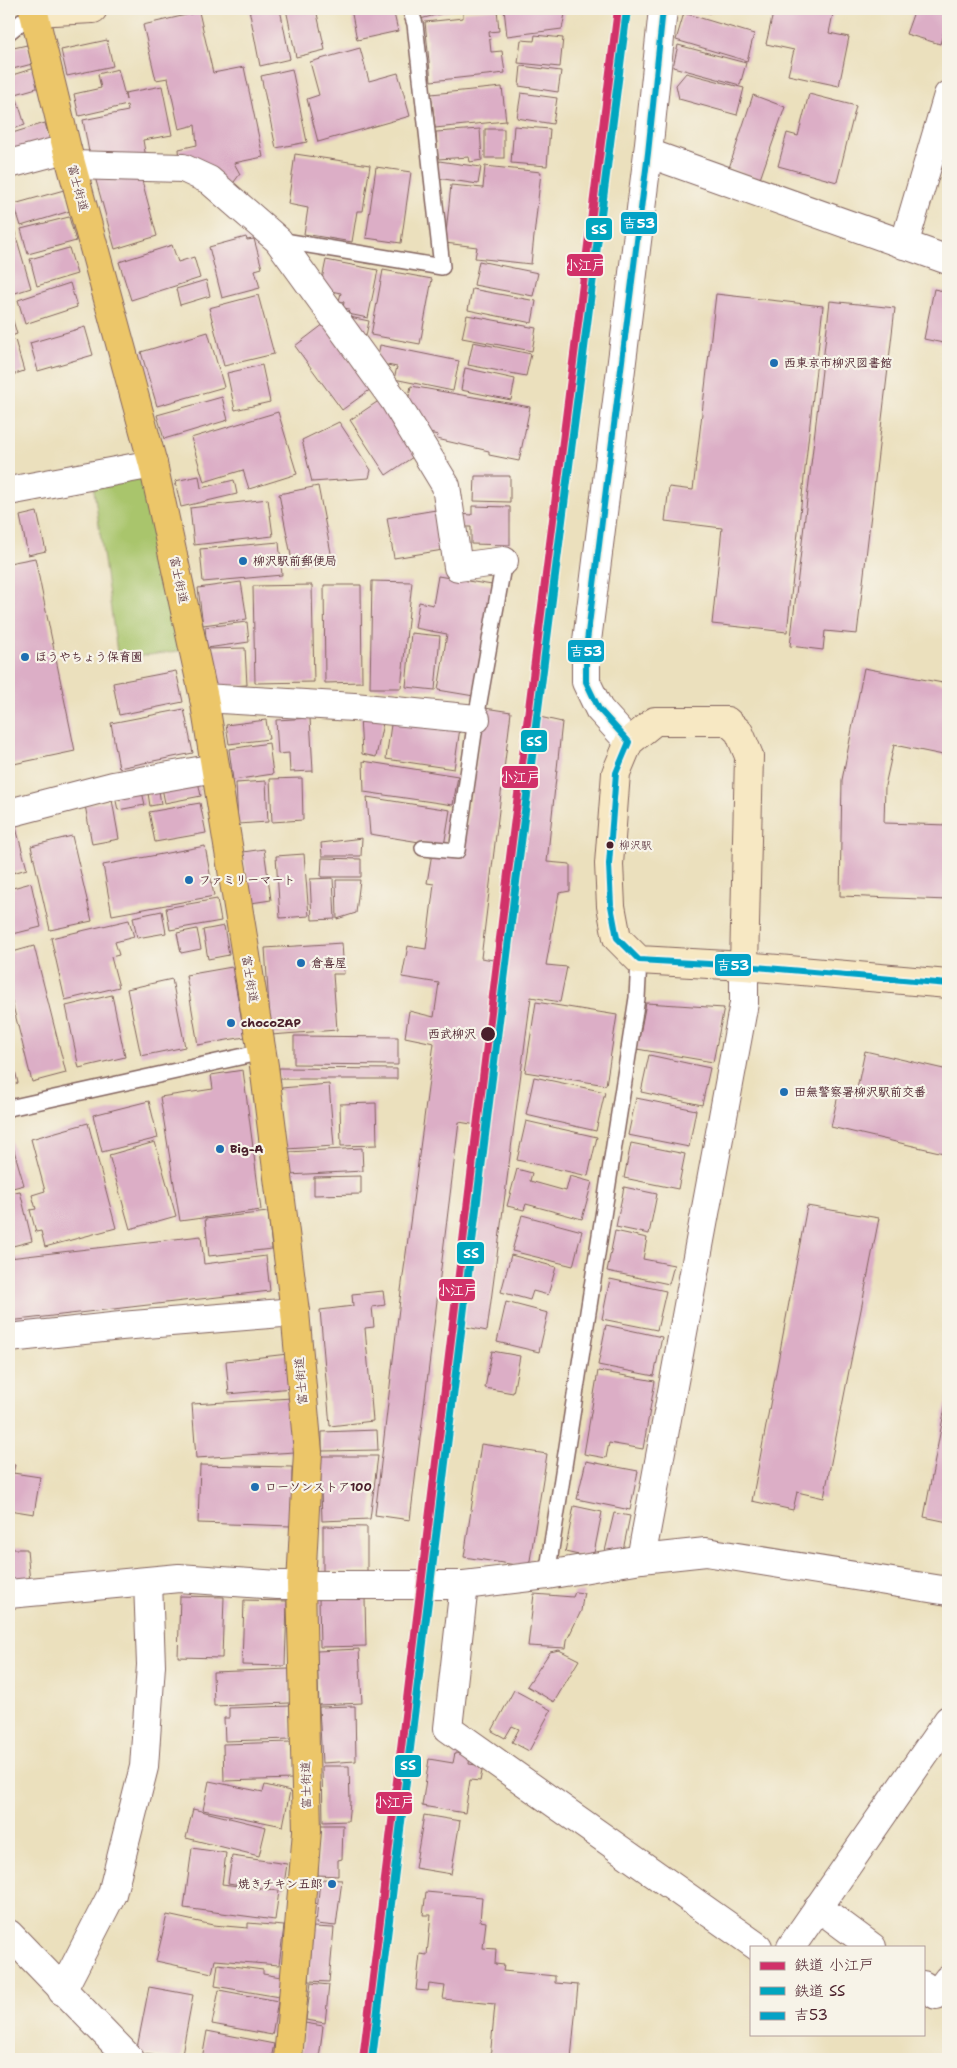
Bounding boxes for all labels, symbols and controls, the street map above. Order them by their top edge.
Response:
street label: 富士街道 [64,163,92,213]
line badge: 吉53 [620,211,658,235]
text: 吉53 [623,214,655,232]
line badge: SS [585,217,613,241]
text: SS [591,220,607,238]
line badge: 小江戸 [566,253,604,277]
text: 小江戸 [564,256,606,274]
place label: 西東京市柳沢図書館 [784,355,892,371]
marker: 西東京市柳沢図書館 [768,357,780,369]
place label: 柳沢駅前郵便局 [253,553,337,569]
street label: 富士街道 [166,555,192,605]
marker: 柳沢駅前郵便局 [237,555,249,567]
line badge: 吉53 [567,639,605,663]
text: 吉53 [570,642,602,660]
place label: ほうやちょう保育園 [35,649,143,665]
marker: ほうやちょう保育園 [19,651,31,663]
line badge: SS [520,729,548,753]
text: SS [526,732,542,750]
line badge: 小江戸 [501,765,539,789]
text: 小江戸 [499,768,541,786]
place label: 柳沢駅 [619,838,652,853]
marker: 柳沢駅 [605,840,615,850]
place label: ファミリーマート [199,872,295,888]
marker: ファミリーマート [183,874,195,886]
line badge: 吉53 [714,953,752,977]
street label: 富士街道 [238,954,262,1004]
place label: 倉喜屋 [311,955,347,971]
text: 吉53 [717,956,749,974]
marker: 倉喜屋 [295,957,307,969]
place label: chocoZAP [241,1015,301,1031]
marker: chocoZAP [225,1017,237,1029]
marker: 西武柳沢 [479,1025,497,1043]
place label: 西武柳沢 [428,1026,476,1042]
place label: 田無警察署柳沢駅前交番 [794,1084,926,1100]
marker: 田無警察署柳沢駅前交番 [778,1086,790,1098]
place label: Big-A [230,1141,264,1157]
marker: Big-A [214,1143,226,1155]
line badge: SS [456,1241,485,1265]
text: SS [463,1244,479,1262]
line badge: 小江戸 [438,1278,476,1302]
text: 小江戸 [436,1281,478,1299]
street label: 富士街道 [291,1356,311,1406]
place label: ローソンストア100 [265,1479,372,1495]
marker: ローソンストア100 [249,1481,261,1493]
line badge: SS [394,1754,422,1778]
text: SS [400,1756,416,1774]
street label: 富士街道 [298,1761,314,1809]
line badge: 小江戸 [375,1791,413,1815]
text: 小江戸 [373,1793,415,1811]
place label: 焼きチキン五郎 [238,1876,322,1892]
marker: 焼きチキン五郎 [326,1878,338,1890]
legend [750,1946,924,2036]
text: 鉄道 小江戸 [794,1955,874,1975]
text: 鉄道 SS [794,1981,845,2001]
text: 吉53 [794,2005,828,2025]

